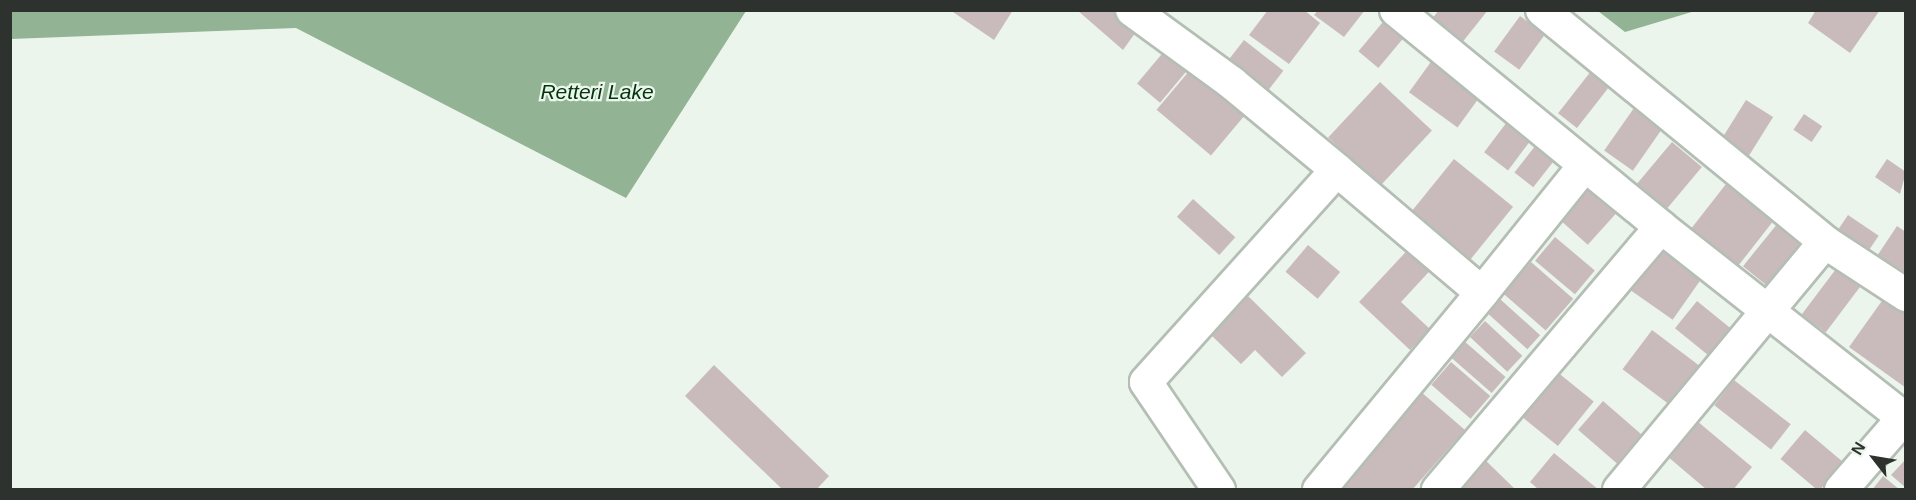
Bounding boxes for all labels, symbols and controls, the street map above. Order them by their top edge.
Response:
water label: Retteri Lake [540,79,654,105]
north arrow [1844,428,1904,488]
text: N [1848,439,1868,458]

